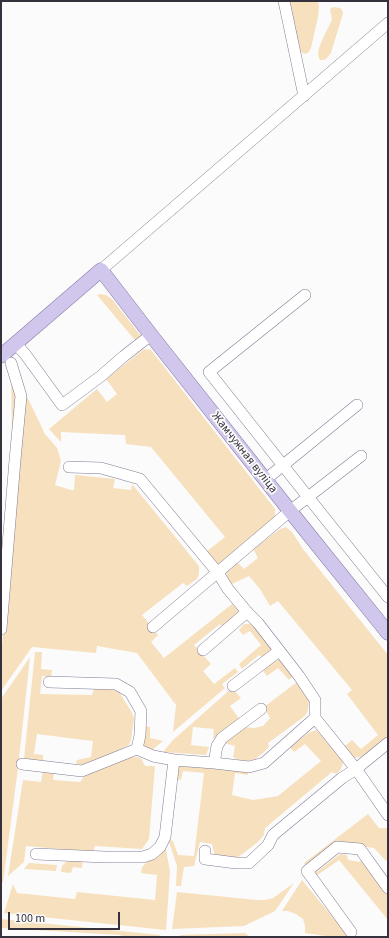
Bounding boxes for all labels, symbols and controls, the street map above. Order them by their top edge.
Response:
street label: Жамчужная вуліца [208,410,280,496]
scale bar [10,904,122,930]
text: 100 m [15,910,45,927]

